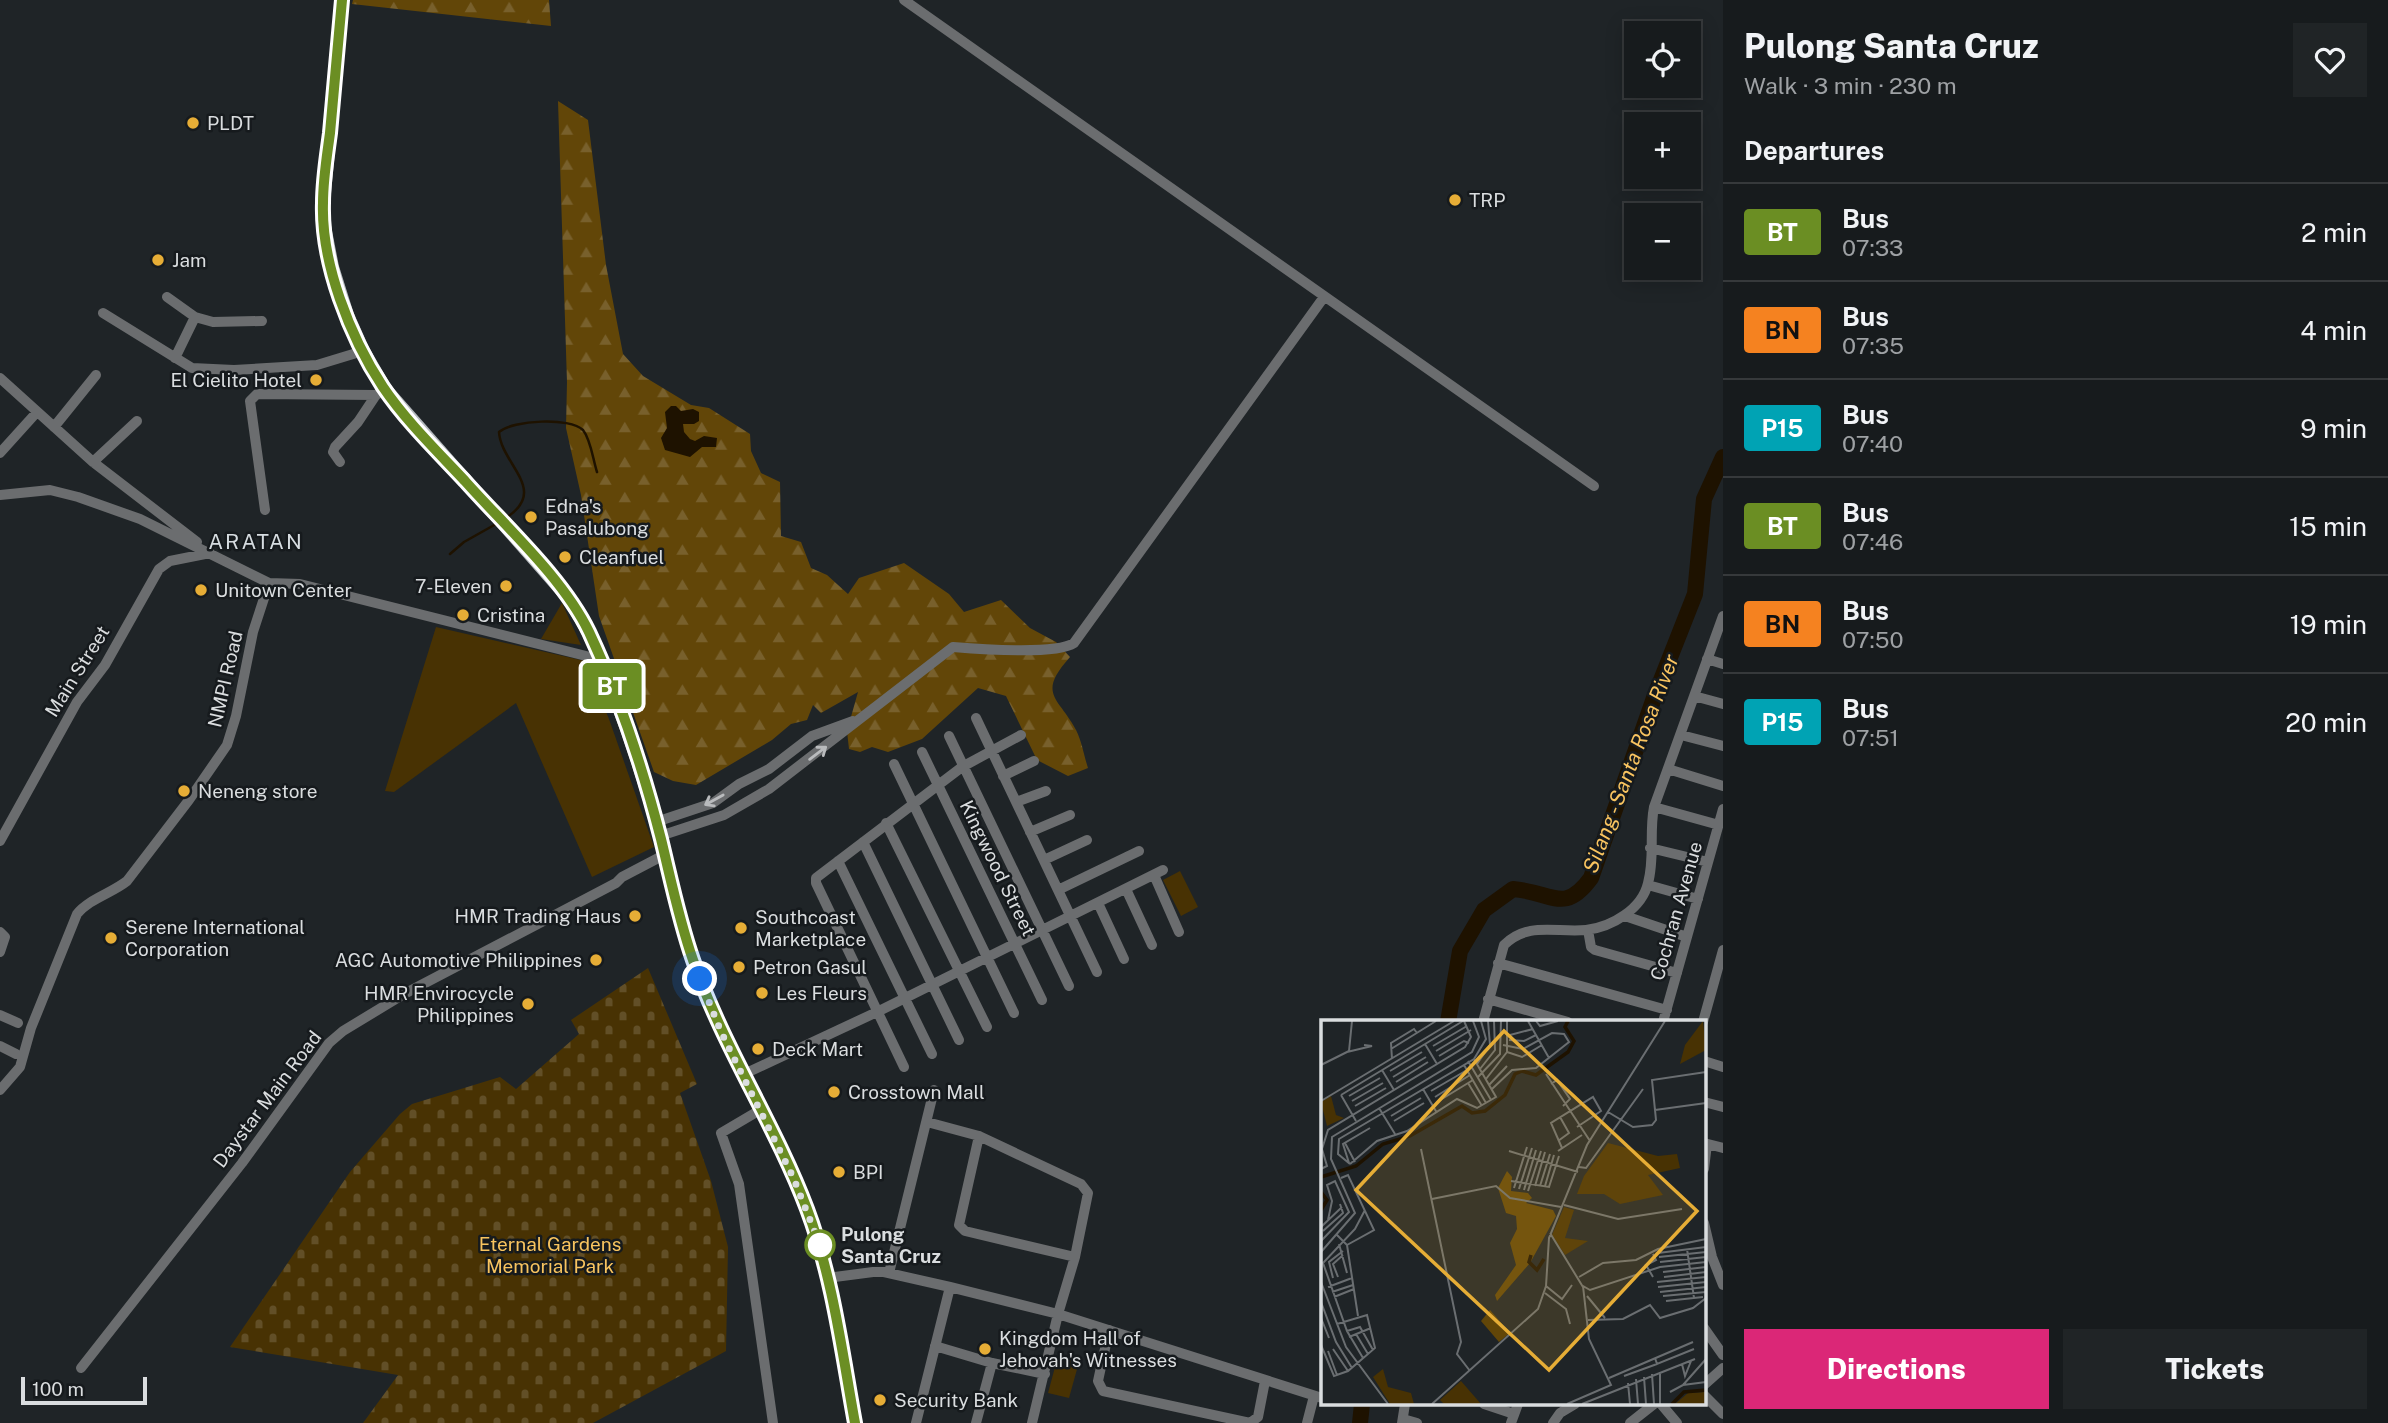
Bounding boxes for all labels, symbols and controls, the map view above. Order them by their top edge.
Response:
map controls [1624,21,1701,280]
button: locate [1624,21,1701,98]
button: heart [2293,23,2367,97]
text: Pulong Santa Cruz [1744,27,2039,65]
text: Walk · 3 min · 230 m [1744,72,1957,99]
place label: PLDT [207,112,254,134]
button: + [1624,112,1701,189]
marker: PLDT [185,115,201,131]
text: Departures [1744,135,1884,166]
place label: TRP [1469,189,1505,211]
marker: TRP [1447,192,1463,208]
button: − [1624,203,1701,280]
text: Bus [1842,203,1889,234]
text: 2 min [2301,217,2367,248]
text: BT [1767,218,1798,246]
text: 07:33 [1842,234,1903,261]
place label: Jam [172,249,206,271]
marker: Jam [150,252,166,268]
text: Bus [1842,301,1889,332]
text: 4 min [2300,315,2367,346]
text: BN [1765,316,1800,344]
text: 07:35 [1842,332,1904,359]
place label: El Cielito Hotel [170,369,302,391]
marker: El Cielito Hotel [308,372,324,388]
text: Bus [1842,399,1889,430]
text: 9 min [2300,413,2367,444]
text: P15 [1761,414,1804,442]
text: 07:40 [1842,430,1903,457]
place label: Edna's Pasalubong [545,495,649,539]
text: Bus [1842,497,1889,528]
marker: Edna's Pasalubong [523,509,539,525]
text: 15 min [2289,511,2367,542]
text: BT [1767,512,1798,540]
text: 07:46 [1842,528,1903,555]
district label: ARATAN [208,529,304,554]
place label: Cleanfuel [579,546,664,568]
marker: Cleanfuel [557,549,573,565]
place label: 7-Eleven [415,575,492,597]
marker: 7-Eleven [498,578,514,594]
place label: Unitown Center [215,579,352,601]
marker: Unitown Center [193,582,209,598]
text: Bus [1842,595,1889,626]
place label: Cristina [477,604,545,626]
marker: Cristina [455,607,471,623]
text: 19 min [2290,609,2367,640]
text: BN [1765,610,1800,638]
street label: Main Street [40,621,114,721]
text: 07:50 [1842,626,1903,653]
street label: NMPI Road [203,629,247,729]
water label: Silang - Santa Rosa River [1577,650,1684,877]
line badge: BT [580,663,644,709]
text: BT [597,672,627,700]
text: Bus [1842,693,1889,724]
text: 20 min [2285,707,2367,738]
text: P15 [1761,708,1804,736]
text: 07:51 [1842,724,1899,751]
one-way arrow [808,746,827,761]
place label: Neneng store [198,780,317,802]
marker: Neneng store [176,783,192,799]
one-way arrow [705,793,725,807]
street label: Kingwood Street [956,797,1040,939]
street label: Cochran Avenue [1646,839,1706,983]
place label: HMR Trading Haus [455,905,621,927]
place label: Southcoast Marketplace [755,906,866,950]
marker: HMR Trading Haus [627,908,643,924]
place label: Serene International Corporation [125,916,305,960]
marker: Southcoast Marketplace [733,920,749,936]
marker: Serene International Corporation [103,930,119,946]
place label: AGC Automotive Philippines [335,949,582,971]
marker: AGC Automotive Philippines [588,952,604,968]
place label: Petron Gasul [753,956,867,978]
marker: Petron Gasul [731,959,747,975]
your location [682,961,717,996]
place label: HMR Envirocycle Philippines [364,982,514,1026]
place label: Les Fleurs [776,982,867,1004]
marker: Les Fleurs [754,985,770,1001]
marker: HMR Envirocycle Philippines [520,996,536,1012]
inset map [1321,1020,1706,1406]
street label: Daystar Main Road [208,1026,326,1172]
place label: Deck Mart [772,1038,863,1060]
marker: Deck Mart [750,1041,766,1057]
place label: Crosstown Mall [848,1081,985,1103]
marker: Crosstown Mall [826,1084,842,1100]
place label: BPI [853,1161,883,1183]
marker: BPI [831,1164,847,1180]
place label: Pulong Santa Cruz [841,1223,941,1267]
marker: Pulong Santa Cruz [805,1230,835,1260]
park label: Eternal Gardens Memorial Park [479,1233,621,1277]
place label: Kingdom Hall of Jehovah's Witnesses [999,1327,1177,1371]
button: Directions [1744,1329,2049,1409]
button: Tickets [2063,1329,2367,1409]
marker: Kingdom Hall of Jehovah's Witnesses [977,1341,993,1357]
scale bar [21,1374,147,1406]
text: 100 m [32,1378,84,1400]
place label: Security Bank [894,1389,1018,1411]
marker: Security Bank [872,1392,888,1408]

